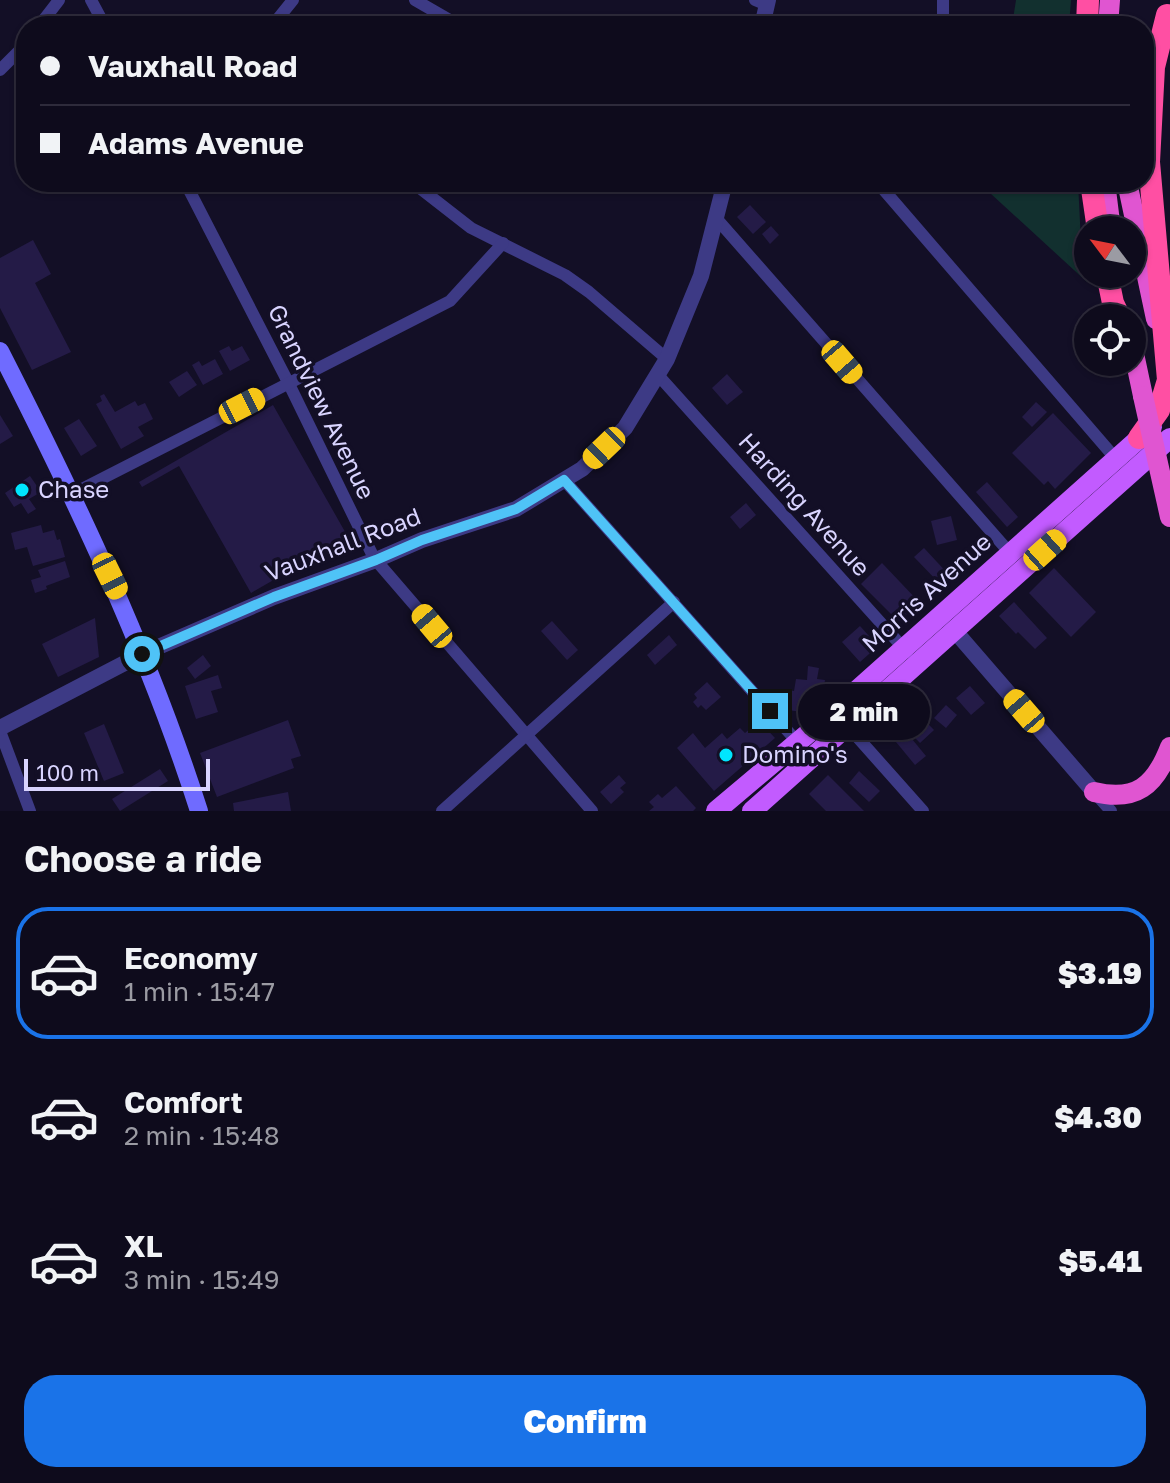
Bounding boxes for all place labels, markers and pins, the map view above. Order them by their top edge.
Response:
place label: Chase [38,474,109,503]
marker: Chase [13,481,31,499]
place label: Domino's [742,739,848,768]
marker: Domino's [717,746,735,764]

